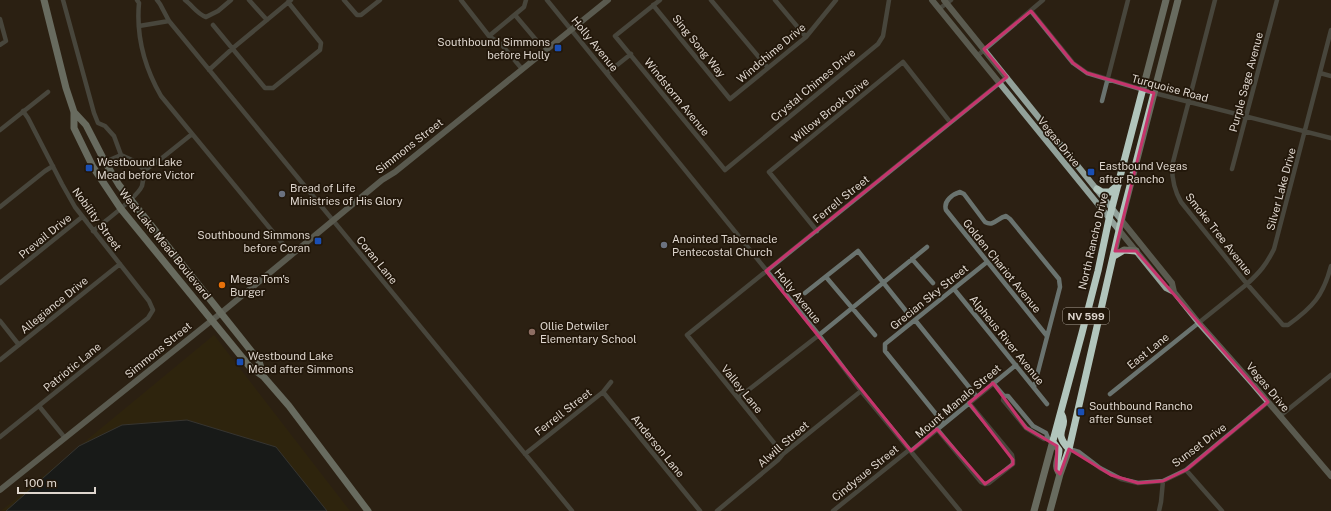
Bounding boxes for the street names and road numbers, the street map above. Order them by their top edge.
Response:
street label: Sing Song Way [670,12,728,80]
street label: Holly Avenue [569,14,621,74]
street label: Windchime Drive [734,21,808,85]
street label: Purple Sage Avenue [1227,31,1265,133]
street label: Crystal Chimes Drive [768,46,858,124]
street label: Windstorm Avenue [642,56,712,138]
street label: Turquoise Road [1130,72,1210,104]
street label: Willow Brook Drive [789,75,871,145]
street label: Vegas Drive [1035,115,1083,169]
street label: Simmons Street [373,116,445,176]
street label: Silver Lake Drive [1264,146,1298,232]
street label: Ferrell Street [811,173,871,225]
street label: Nobility Street [70,185,124,253]
street label: West Lake Mead Boulevard [117,186,213,302]
street label: Smoke Tree Avenue [1183,190,1255,278]
street label: North Rancho Drive [1076,191,1110,291]
street label: Prevail Drive [16,211,74,261]
street label: Golden Chariot Avenue [961,217,1043,315]
street label: Coran Lane [354,234,400,286]
street label: Grecian Sky Street [888,262,970,332]
street label: Holly Avenue [772,266,824,326]
street label: Allegiance Drive [18,274,90,336]
street label: Alpheus River Avenue [967,293,1047,387]
road number: NV 599 [1063,308,1109,324]
street label: Simmons Street [122,320,194,380]
street label: East Lane [1125,331,1171,371]
street label: Patriotic Lane [41,340,103,394]
street label: Vegas Drive [1244,360,1292,414]
street label: Valley Lane [719,362,765,416]
street label: Mount Manalo Street [913,362,1003,440]
street label: Ferrell Street [532,386,594,438]
street label: Anderson Lane [629,412,687,480]
street label: Alwill Street [755,419,811,469]
street label: Sunset Drive [1169,421,1229,469]
street label: Cindysue Street [829,443,901,503]

